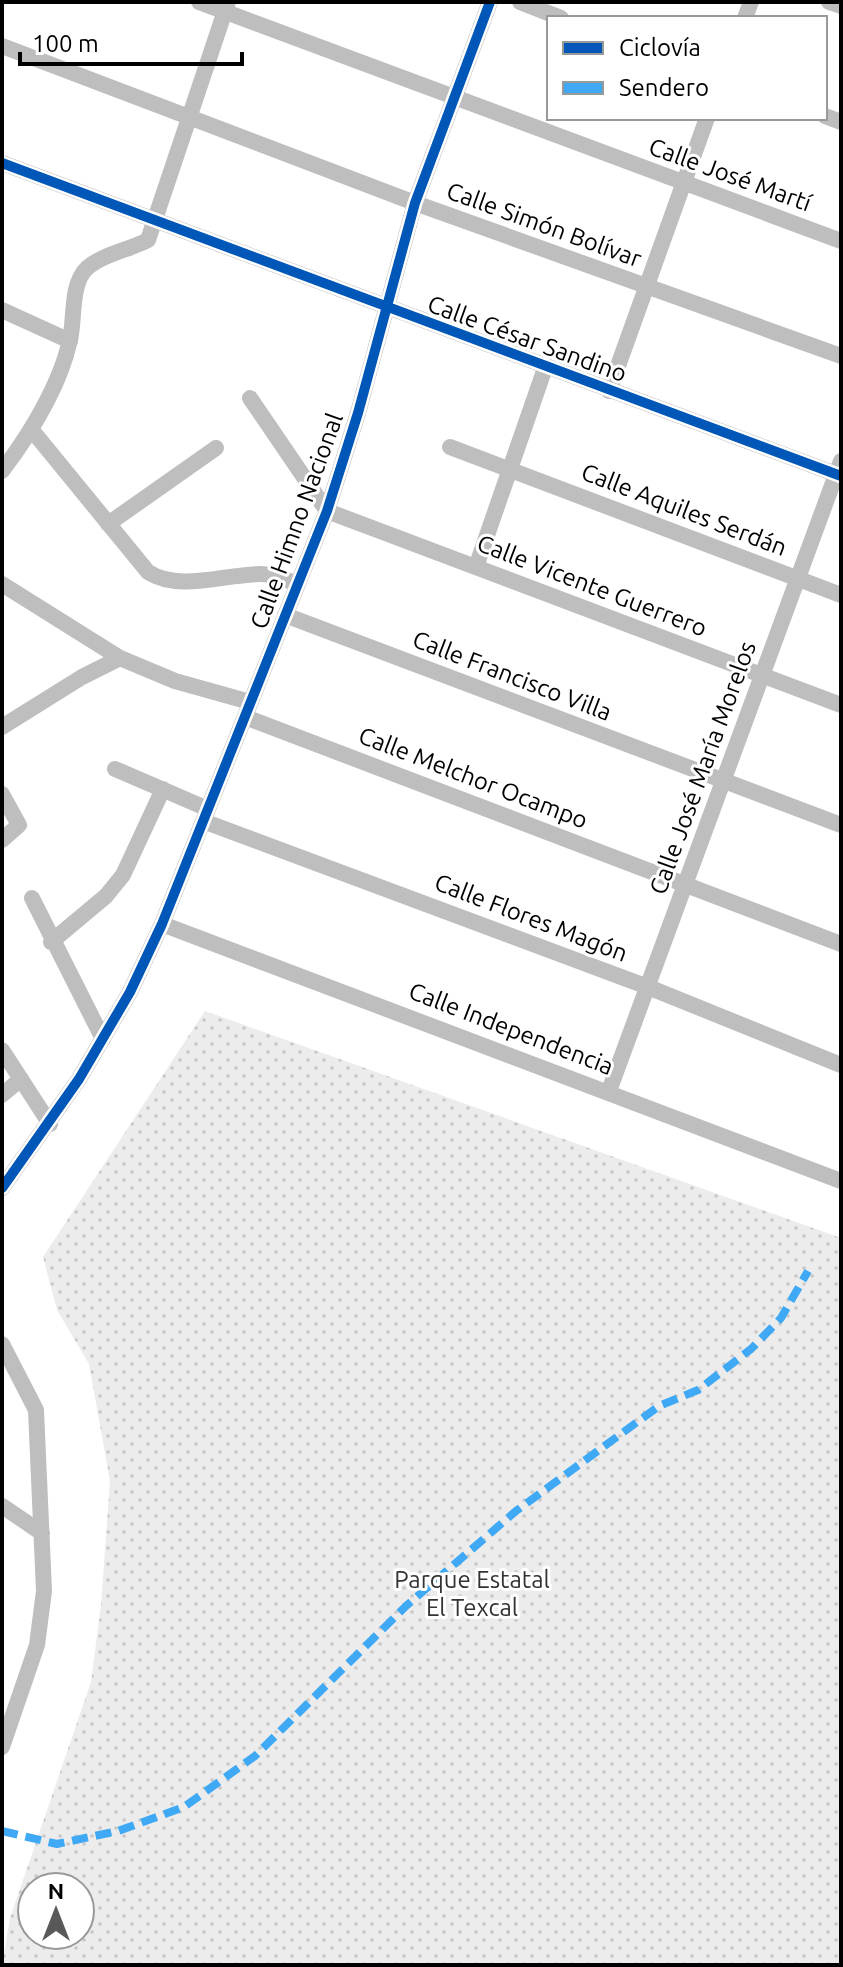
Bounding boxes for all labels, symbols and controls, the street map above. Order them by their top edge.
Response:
scale bar [20,16,242,66]
legend [547,16,827,120]
text: 100 m [32,30,99,57]
text: Ciclovía [619,34,701,61]
text: Sendero [619,74,709,101]
street label: Calle José Martí [645,133,816,217]
street label: Calle Simón Bolívar [443,177,645,272]
street label: Calle César Sandino [424,290,630,387]
street label: Calle Himno Nacional [245,409,348,632]
street label: Calle Aquiles Serdán [578,458,791,561]
street label: Calle Vicente Guerrero [474,529,711,642]
street label: Calle Francisco Villa [409,625,615,726]
street label: Calle José María Morelos [644,638,761,898]
street label: Calle Melchor Ocampo [355,721,592,834]
street label: Calle Flores Magón [431,868,631,967]
street label: Calle Independencia [405,977,617,1080]
park label: Parque Estatal El Texcal [394,1566,550,1621]
north arrow [16,1871,96,1951]
text: N [48,1878,64,1903]

